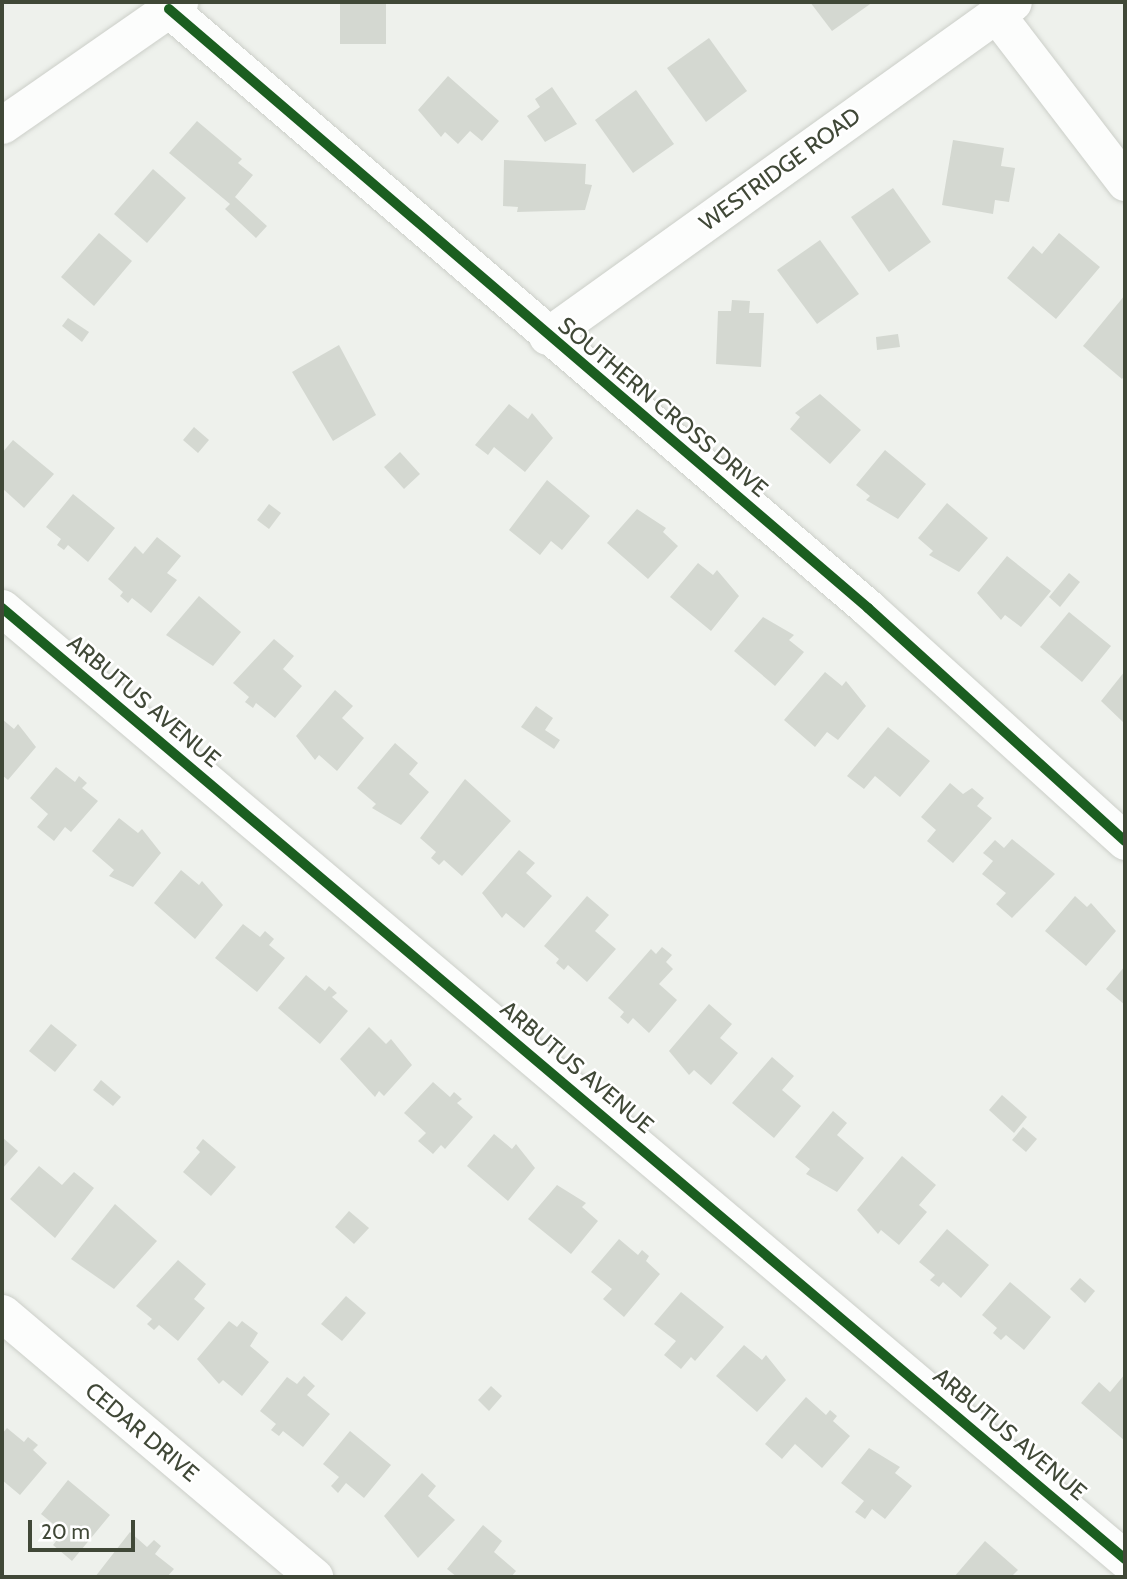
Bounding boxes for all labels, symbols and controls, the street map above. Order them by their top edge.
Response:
street label: WESTRIDGE ROAD [694,101,866,237]
street label: SOUTHERN CROSS DRIVE [553,311,773,503]
street label: ARBUTUS AVENUE [62,629,226,773]
street label: ARBUTUS AVENUE [495,995,659,1139]
street label: ARBUTUS AVENUE [928,1362,1092,1506]
street label: CEDAR DRIVE [80,1376,204,1488]
scale bar [32,1506,138,1550]
text: 20 m [41,1519,90,1544]

